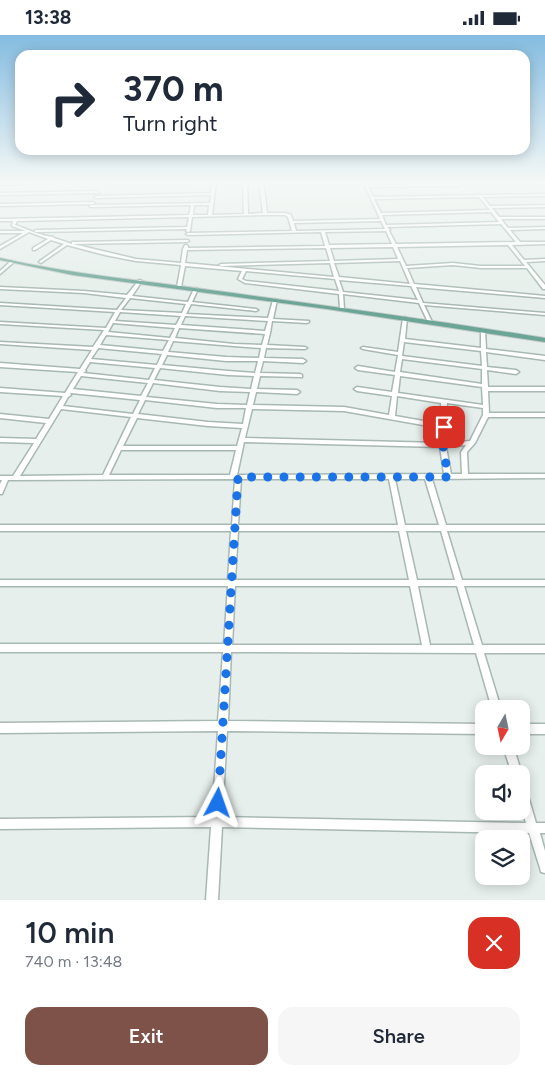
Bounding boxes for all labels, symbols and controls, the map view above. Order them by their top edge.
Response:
text: 13:38 [25,6,72,29]
text: 370 m [123,68,223,110]
icon: right [40,70,105,135]
text: Turn right [123,110,218,137]
pin [423,406,465,448]
icon: arrive [430,413,458,441]
north arrow [475,700,530,755]
map controls [475,700,530,885]
button: sound [475,765,530,820]
position arrow [191,776,243,828]
button: layers [475,830,530,885]
text: 10 min [25,914,115,951]
button: close [468,917,520,969]
text: 740 m · 13:48 [25,952,122,971]
button: Exit [25,1007,268,1065]
button: Share [278,1007,520,1065]

